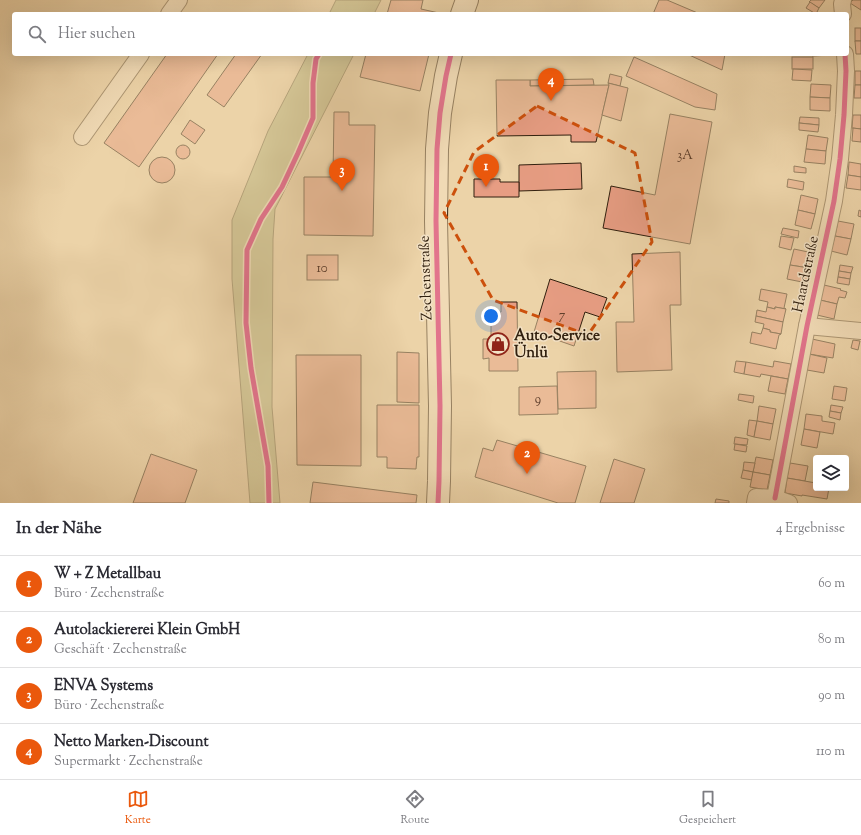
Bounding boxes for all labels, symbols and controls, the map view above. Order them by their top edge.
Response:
search box [12,12,849,56]
icon: search [26,23,48,45]
text: Hier suchen [58,24,136,45]
pin: 4 [538,68,564,101]
house number: 3A [677,147,693,165]
pin: 1 [473,154,499,187]
pin: 3 [329,158,355,191]
street label: Haardstraße [788,234,825,315]
street label: Zechenstraße [415,235,438,321]
house number: 10 [316,260,328,278]
your location [481,306,501,326]
house number: 7 [559,307,566,325]
place label: Auto-Service Ünlü [514,326,600,364]
shop icon: Auto-Service Ünlü [485,331,511,357]
house number: 9 [535,391,541,409]
pin: 2 [514,441,540,474]
map controls [813,455,849,491]
button: layers [813,455,849,491]
text: In der Nähe [16,517,102,541]
text: 4 Ergebnisse [776,520,845,538]
text: W + Z Metallbau [54,564,161,585]
text: 1 [27,575,31,593]
text: 60 m [818,575,845,593]
text: Büro · Zechenstraße [54,585,164,603]
text: Autolackiererei Klein GmbH [54,620,240,641]
text: 2 [26,631,32,649]
text: 80 m [818,631,845,649]
text: Geschäft · Zechenstraße [54,641,187,659]
text: ENVA Systems [54,676,153,697]
text: 3 [26,687,32,705]
text: 90 m [818,687,845,705]
text: Büro · Zechenstraße [54,697,164,715]
text: Netto Marken-Discount [54,732,209,753]
text: 4 [26,743,32,761]
text: 110 m [816,743,845,761]
text: Supermarkt · Zechenstraße [54,753,203,771]
tab: Karte [125,788,151,828]
tab: Route [401,788,429,828]
tab: Gespeichert [679,788,736,828]

